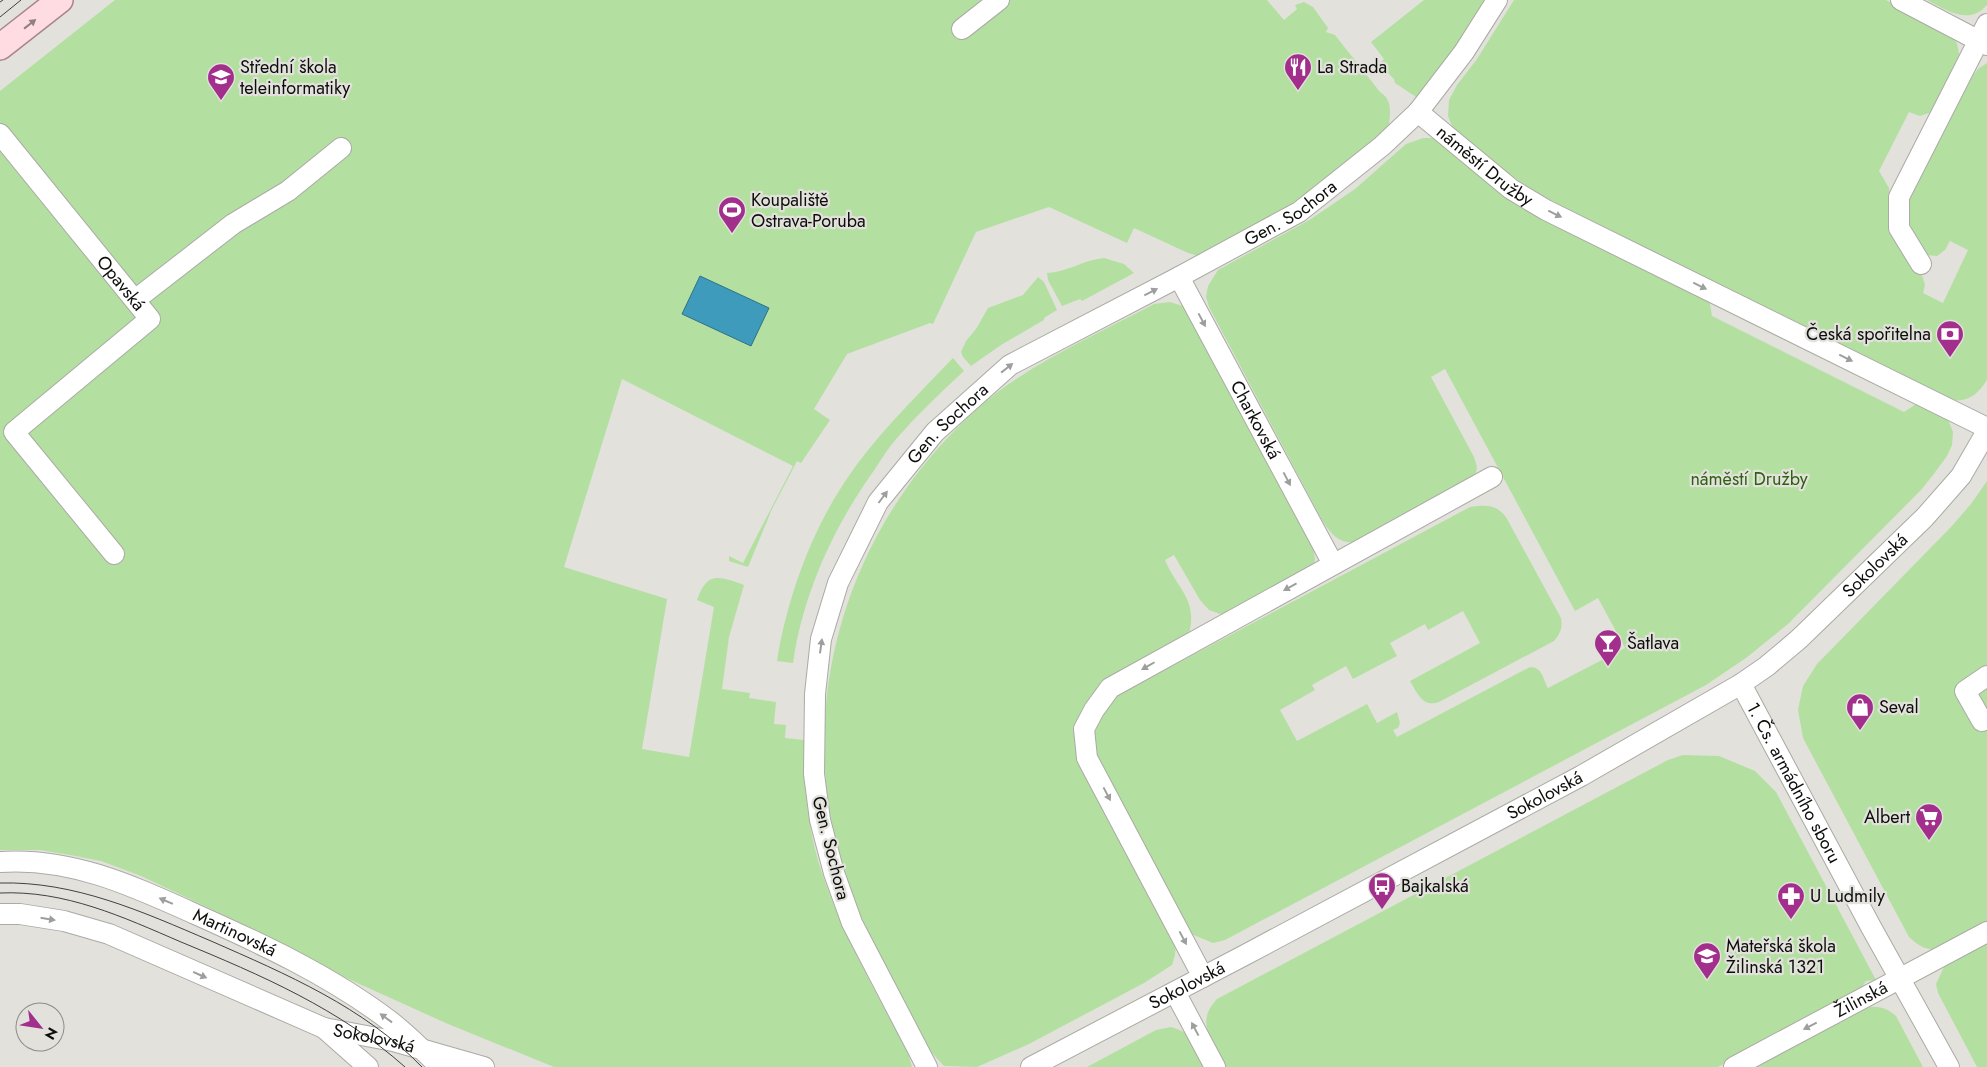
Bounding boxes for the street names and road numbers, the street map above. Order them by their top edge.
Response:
street label: náměstí Družby [1431,119,1538,212]
street label: Gen. Sochora [1239,174,1342,252]
street label: Opavská [90,250,151,317]
street label: Charkovská [1224,376,1287,464]
street label: Gen. Sochora [901,377,994,470]
street label: Sokolovská [1836,527,1914,604]
street label: 1. Čs. armádního sboru [1740,698,1848,868]
street label: Sokolovská [1502,764,1587,826]
street label: Gen. Sochora [806,793,856,903]
street label: Martinovská [189,902,281,963]
street label: Sokolovská [1144,955,1230,1016]
street label: Žilinská [1830,974,1892,1024]
street label: Sokolovská [331,1017,418,1060]

